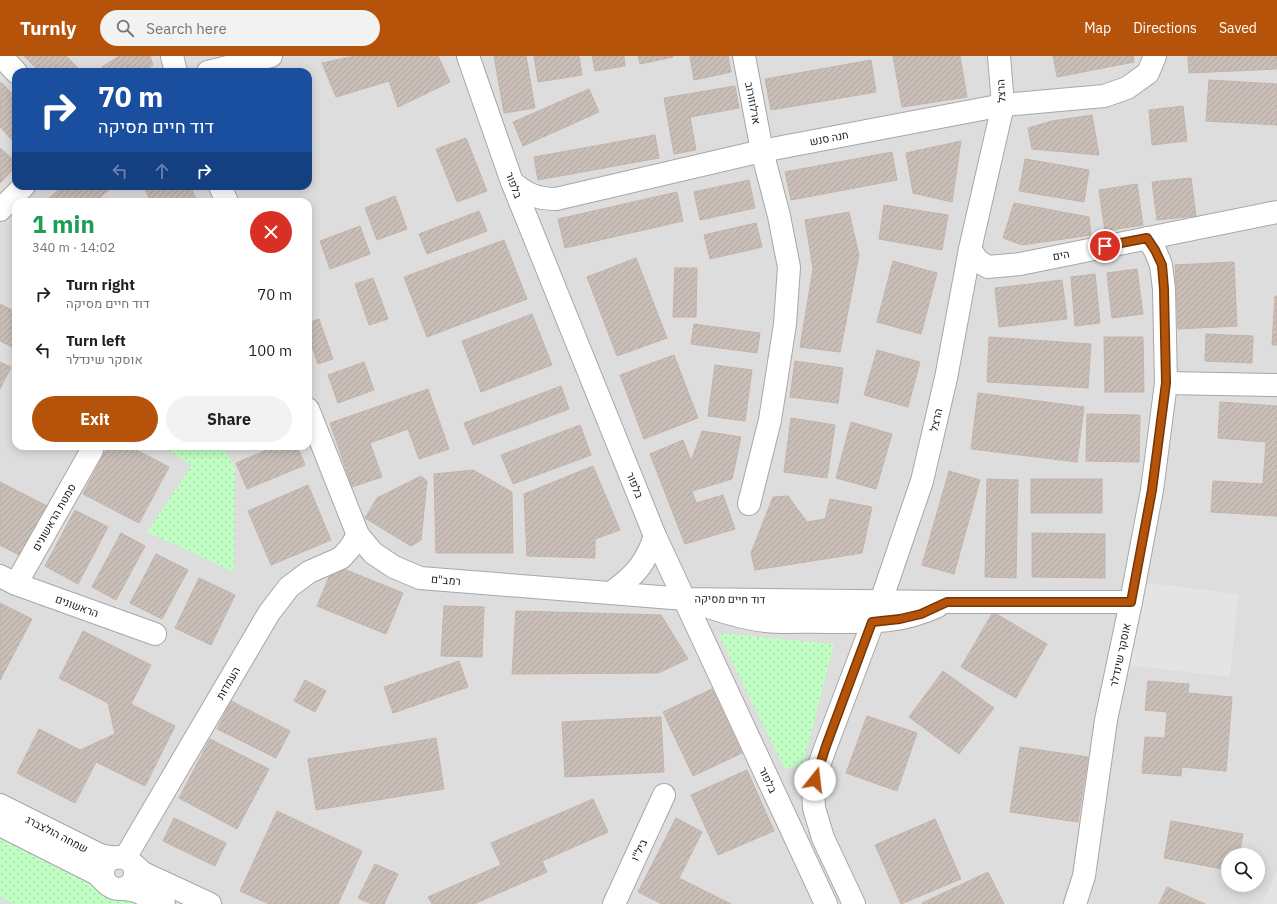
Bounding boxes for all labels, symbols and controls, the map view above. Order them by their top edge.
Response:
search box [100,10,380,46]
text: Turnly [20,16,76,40]
icon: search [114,17,136,39]
text: Search here [146,19,227,38]
text: Map [1084,19,1111,37]
text: Directions [1133,19,1197,37]
text: Saved [1219,19,1257,37]
text: 70 m [98,78,163,115]
street label: הרצל [993,79,1009,103]
street label: ארלוזורוב [742,81,764,125]
icon: right [32,84,84,136]
text: דוד חיים מסיקה [98,115,214,138]
street label: חנה סנש [808,127,850,149]
icon: left [109,160,131,182]
icon: ahead [151,160,173,182]
icon: right [193,160,215,182]
street label: בלפור [503,170,525,200]
text: 1 min [32,208,95,240]
button: close [250,211,292,253]
pin [1088,229,1122,263]
icon: arrive [1094,235,1116,257]
text: 340 m · 14:02 [32,239,115,256]
street label: הים [1051,247,1071,263]
text: Turn right [66,275,135,294]
icon: right [32,283,54,305]
text: 70 m [257,285,292,304]
text: דוד חיים מסיקה [66,295,150,312]
text: Turn left [66,331,126,350]
icon: left [32,339,54,361]
text: 100 m [248,341,292,360]
text: אוסקר שינדלר [66,351,143,368]
button: Exit [32,396,158,442]
button: Share [166,396,292,442]
street label: הרצל [927,407,945,433]
street label: בלפור [623,470,647,500]
street label: סמטת הראשונים [29,481,79,553]
street label: רמב"ם [431,572,461,588]
street label: דוד חיים מסיקה [694,591,766,607]
street label: הראשונים [53,592,101,620]
street label: אוסקר שינדלר [1106,622,1134,688]
street label: העמדות [213,664,243,702]
position arrow [794,759,836,801]
street label: בלפור [756,765,780,795]
street label: שמחה הולצברג [23,812,91,856]
street label: ביל"ו [628,837,650,863]
map controls [1221,848,1265,892]
button: search [1221,848,1265,892]

